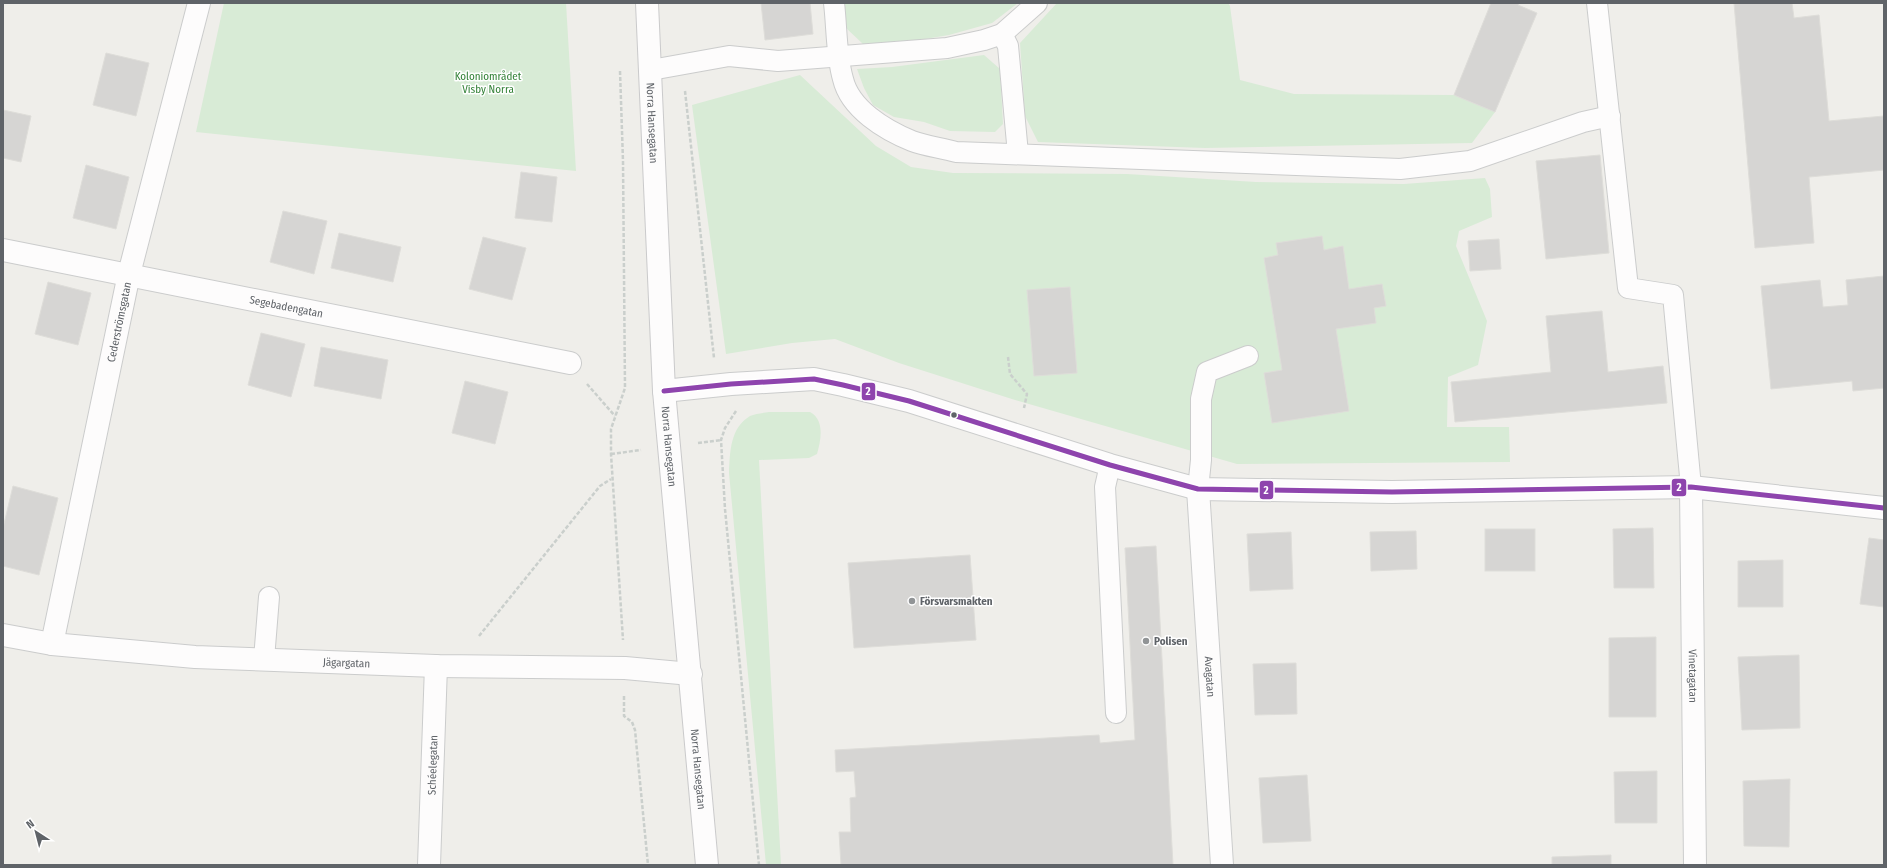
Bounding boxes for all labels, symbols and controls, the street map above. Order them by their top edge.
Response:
park label: Koloniområdet Visby Norra [455,70,522,96]
street label: Norra Hansegatan [643,82,660,164]
street label: Cederströmsgatan [105,281,134,363]
street label: Segebadengatan [248,293,324,321]
line badge: 2 [861,382,876,401]
text: 2 [864,385,871,398]
street label: Norra Hansegatan [658,406,679,487]
unlabelled marker [949,410,959,420]
line badge: 2 [1671,478,1687,497]
line badge: 2 [1259,480,1274,500]
text: 2 [1675,481,1682,494]
text: 2 [1262,484,1269,497]
place label: Försvarsmakten [920,595,993,608]
marker: Försvarsmakten [907,596,917,606]
place label: Polisen [1154,635,1188,648]
marker: Polisen [1141,636,1151,646]
street label: Vinetagatan [1686,649,1699,703]
street label: Jägargatan [323,656,370,671]
street label: Avagatan [1202,656,1217,697]
street label: Norra Hansegatan [688,728,708,810]
street label: Schéelegatan [425,735,441,795]
north arrow [16,812,56,852]
text: N [24,817,37,832]

